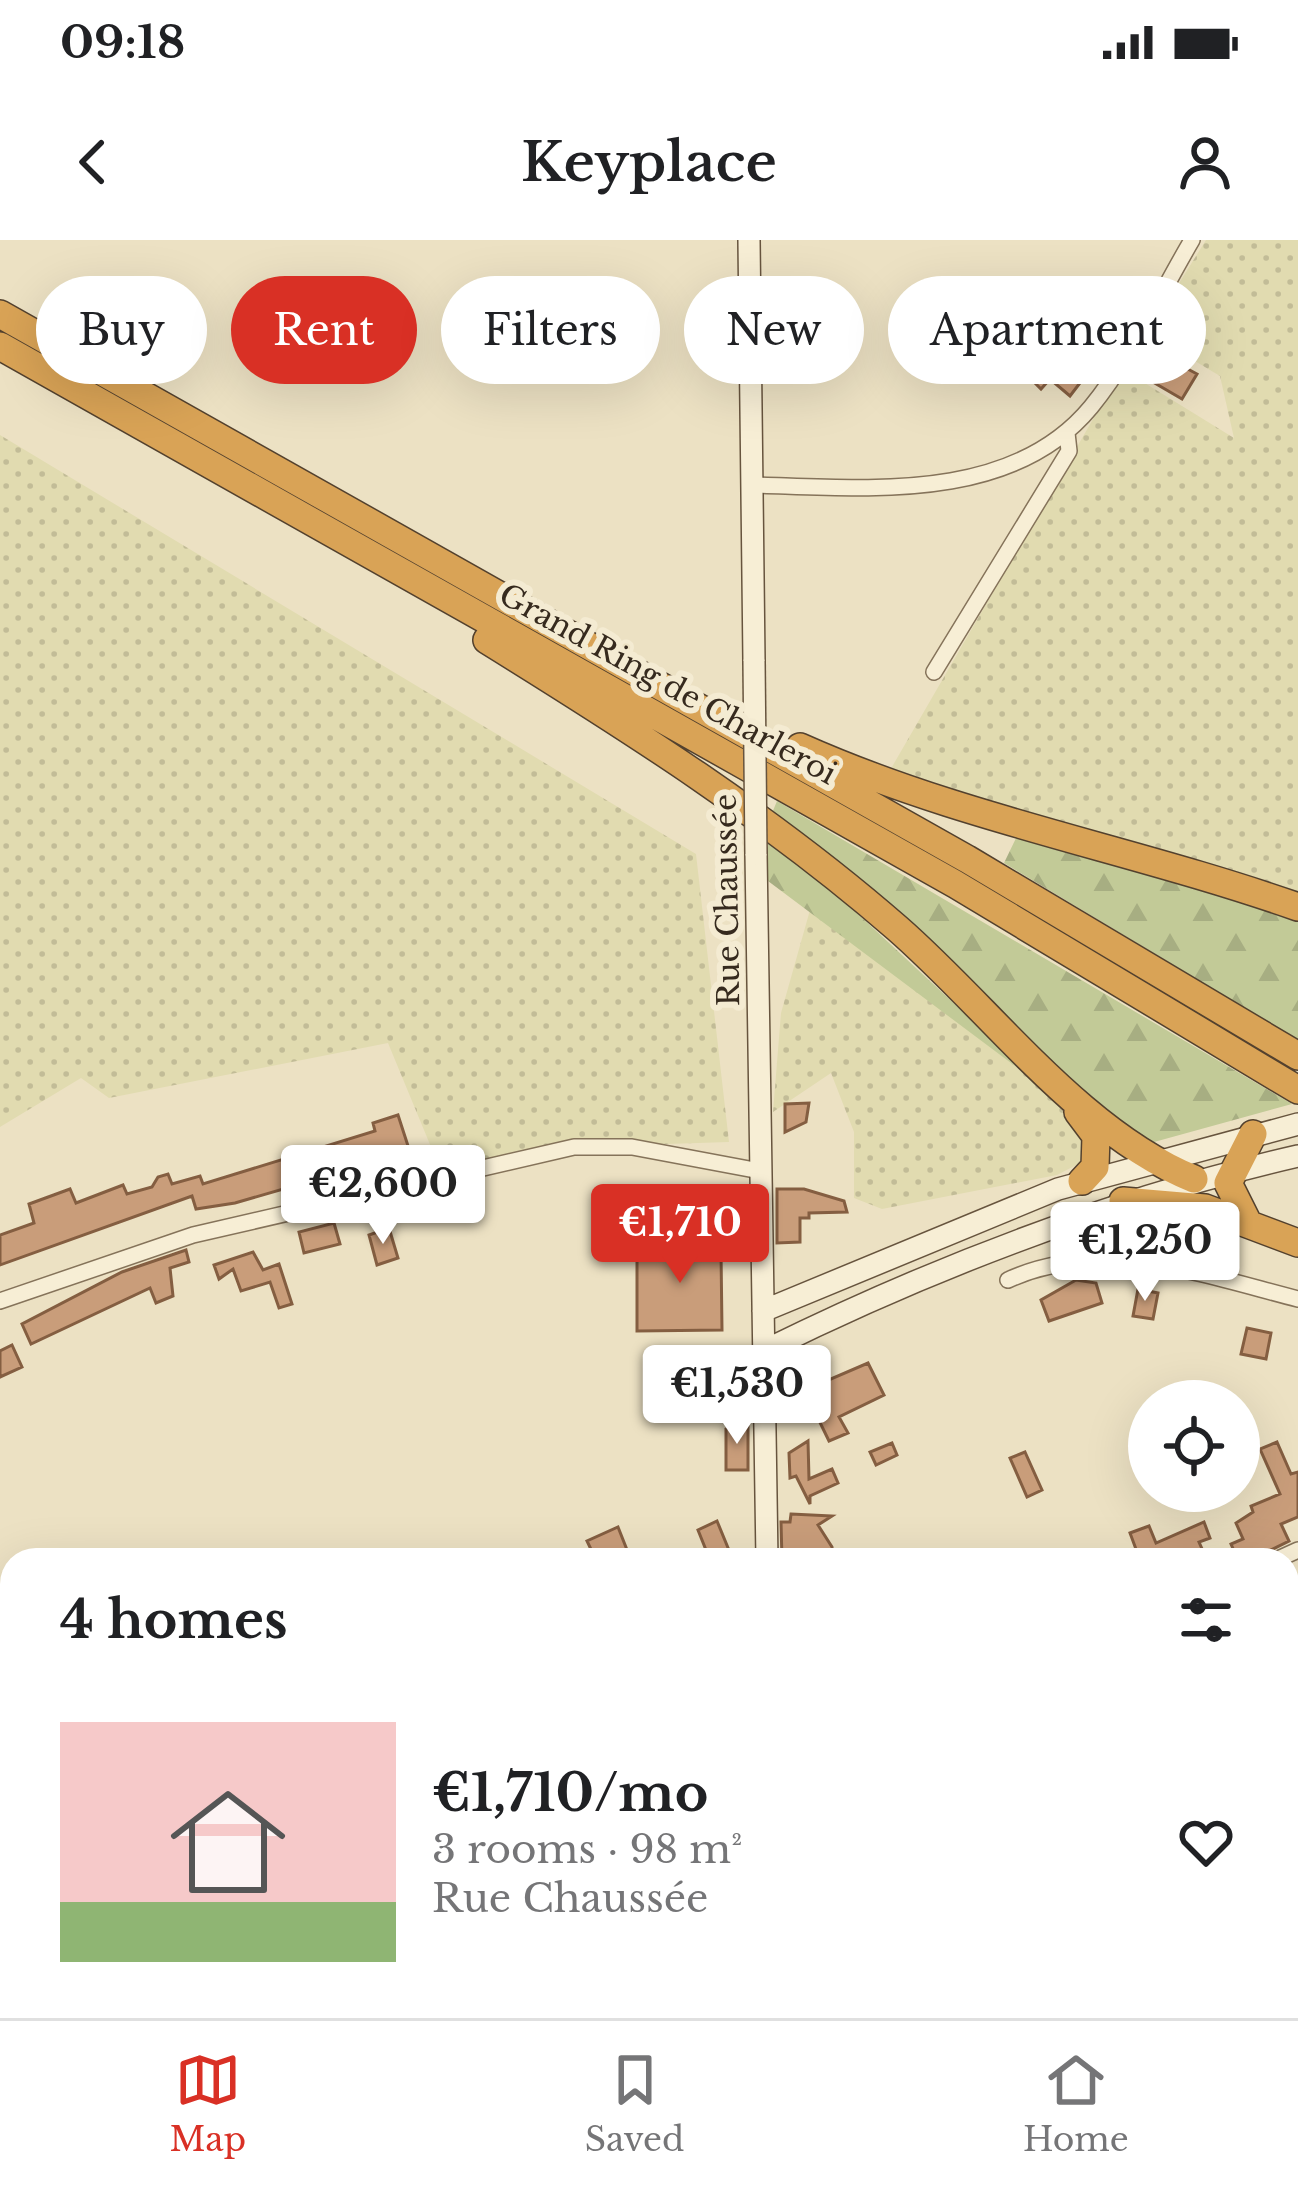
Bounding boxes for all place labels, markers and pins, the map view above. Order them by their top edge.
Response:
pin: €2,600 [285,1145,481,1247]
pin: €1,710 [582,1184,778,1286]
pin: €1,250 [1047,1202,1243,1304]
pin: €1,530 [639,1345,835,1447]

